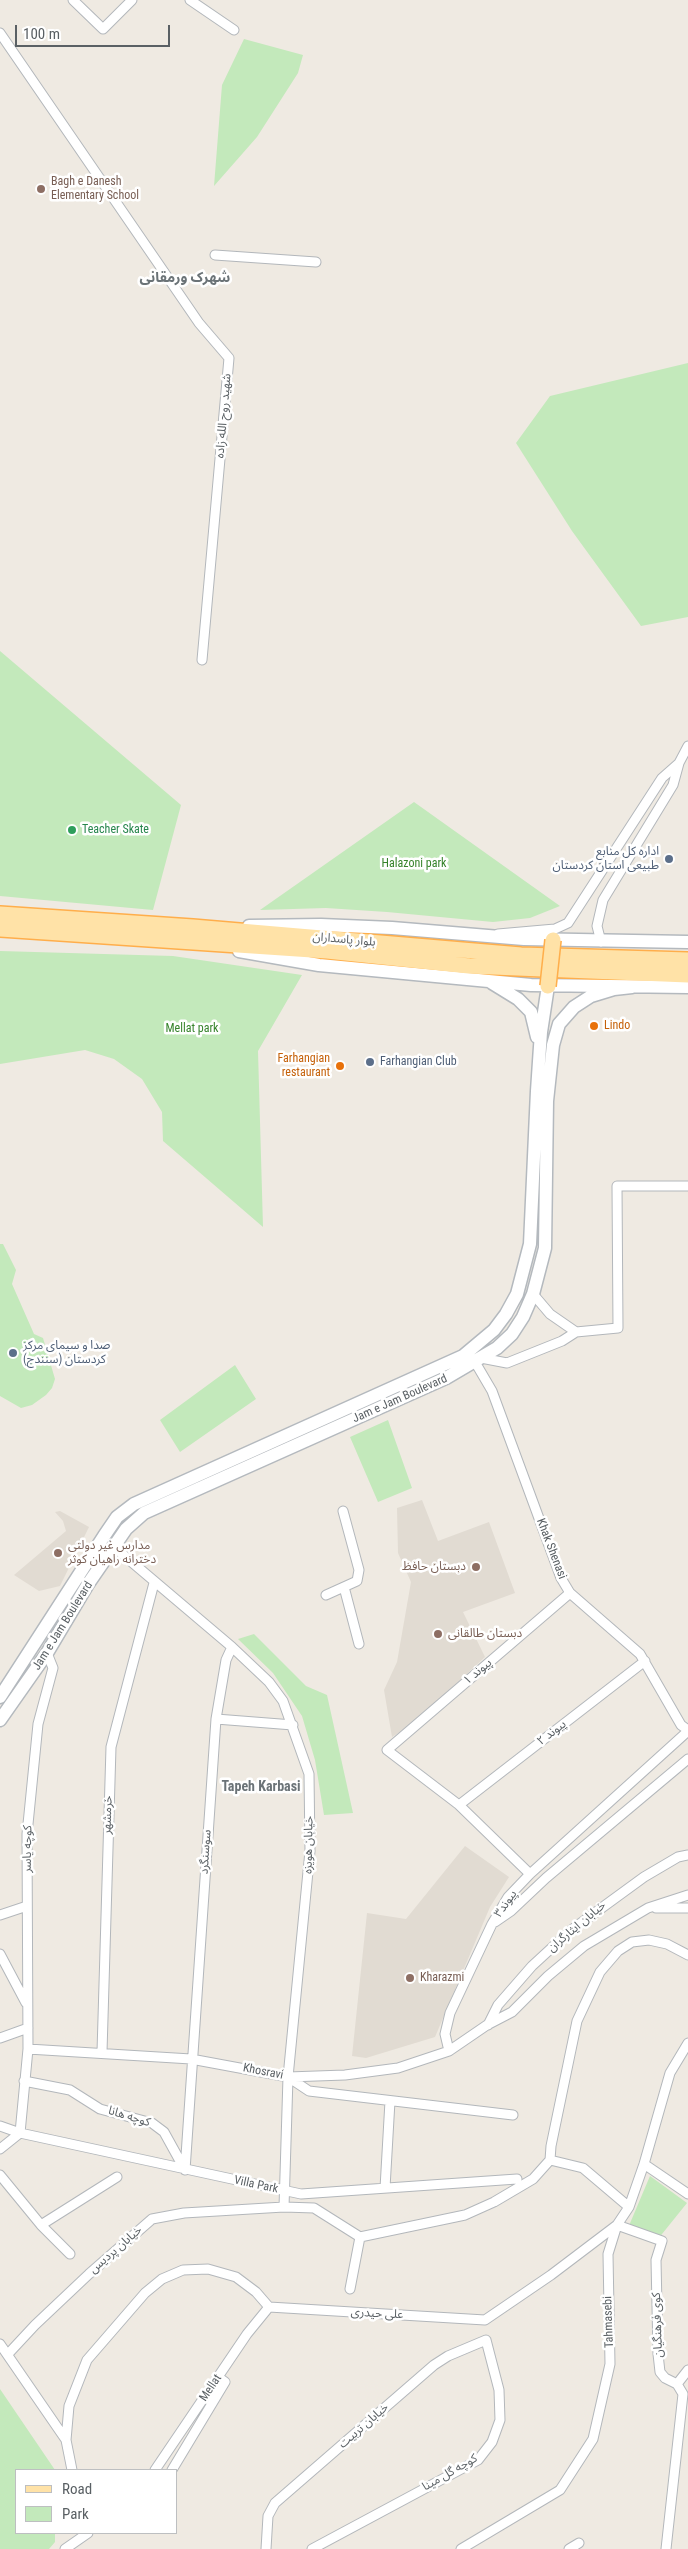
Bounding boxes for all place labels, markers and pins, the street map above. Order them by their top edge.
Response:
place label: Bagh e Danesh Elementary School [51,175,139,203]
marker: Bagh e Danesh Elementary School [35,183,47,195]
place label: Teacher Skate [82,823,149,837]
marker: Teacher Skate [66,824,78,836]
place label: اداره کل منابع طبیعی استان کردستان [553,845,659,873]
marker: اداره کل منابع طبیعی استان کردستان [663,853,675,865]
place label: Lindo [604,1019,630,1033]
marker: Lindo [588,1020,600,1032]
place label: Farhangian restaurant [277,1052,330,1080]
place label: Farhangian Club [380,1055,457,1069]
marker: Farhangian Club [364,1056,376,1068]
marker: Farhangian restaurant [334,1060,346,1072]
place label: صدا و سیمای مرکز کردستان (سنندج) [23,1339,110,1367]
marker: صدا و سیمای مرکز کردستان (سنندج) [7,1347,19,1359]
place label: مدارس غیر دولتی دخترانه راهیان کوثر [68,1539,156,1567]
marker: مدارس غیر دولتی دخترانه راهیان کوثر [52,1547,64,1559]
place label: دبستان حافظ [402,1560,466,1574]
marker: دبستان حافظ [470,1561,482,1573]
place label: دبستان طالقانی [448,1627,522,1641]
marker: دبستان طالقانی [432,1628,444,1640]
place label: Kharazmi [420,1971,464,1985]
marker: Kharazmi [404,1972,416,1984]

